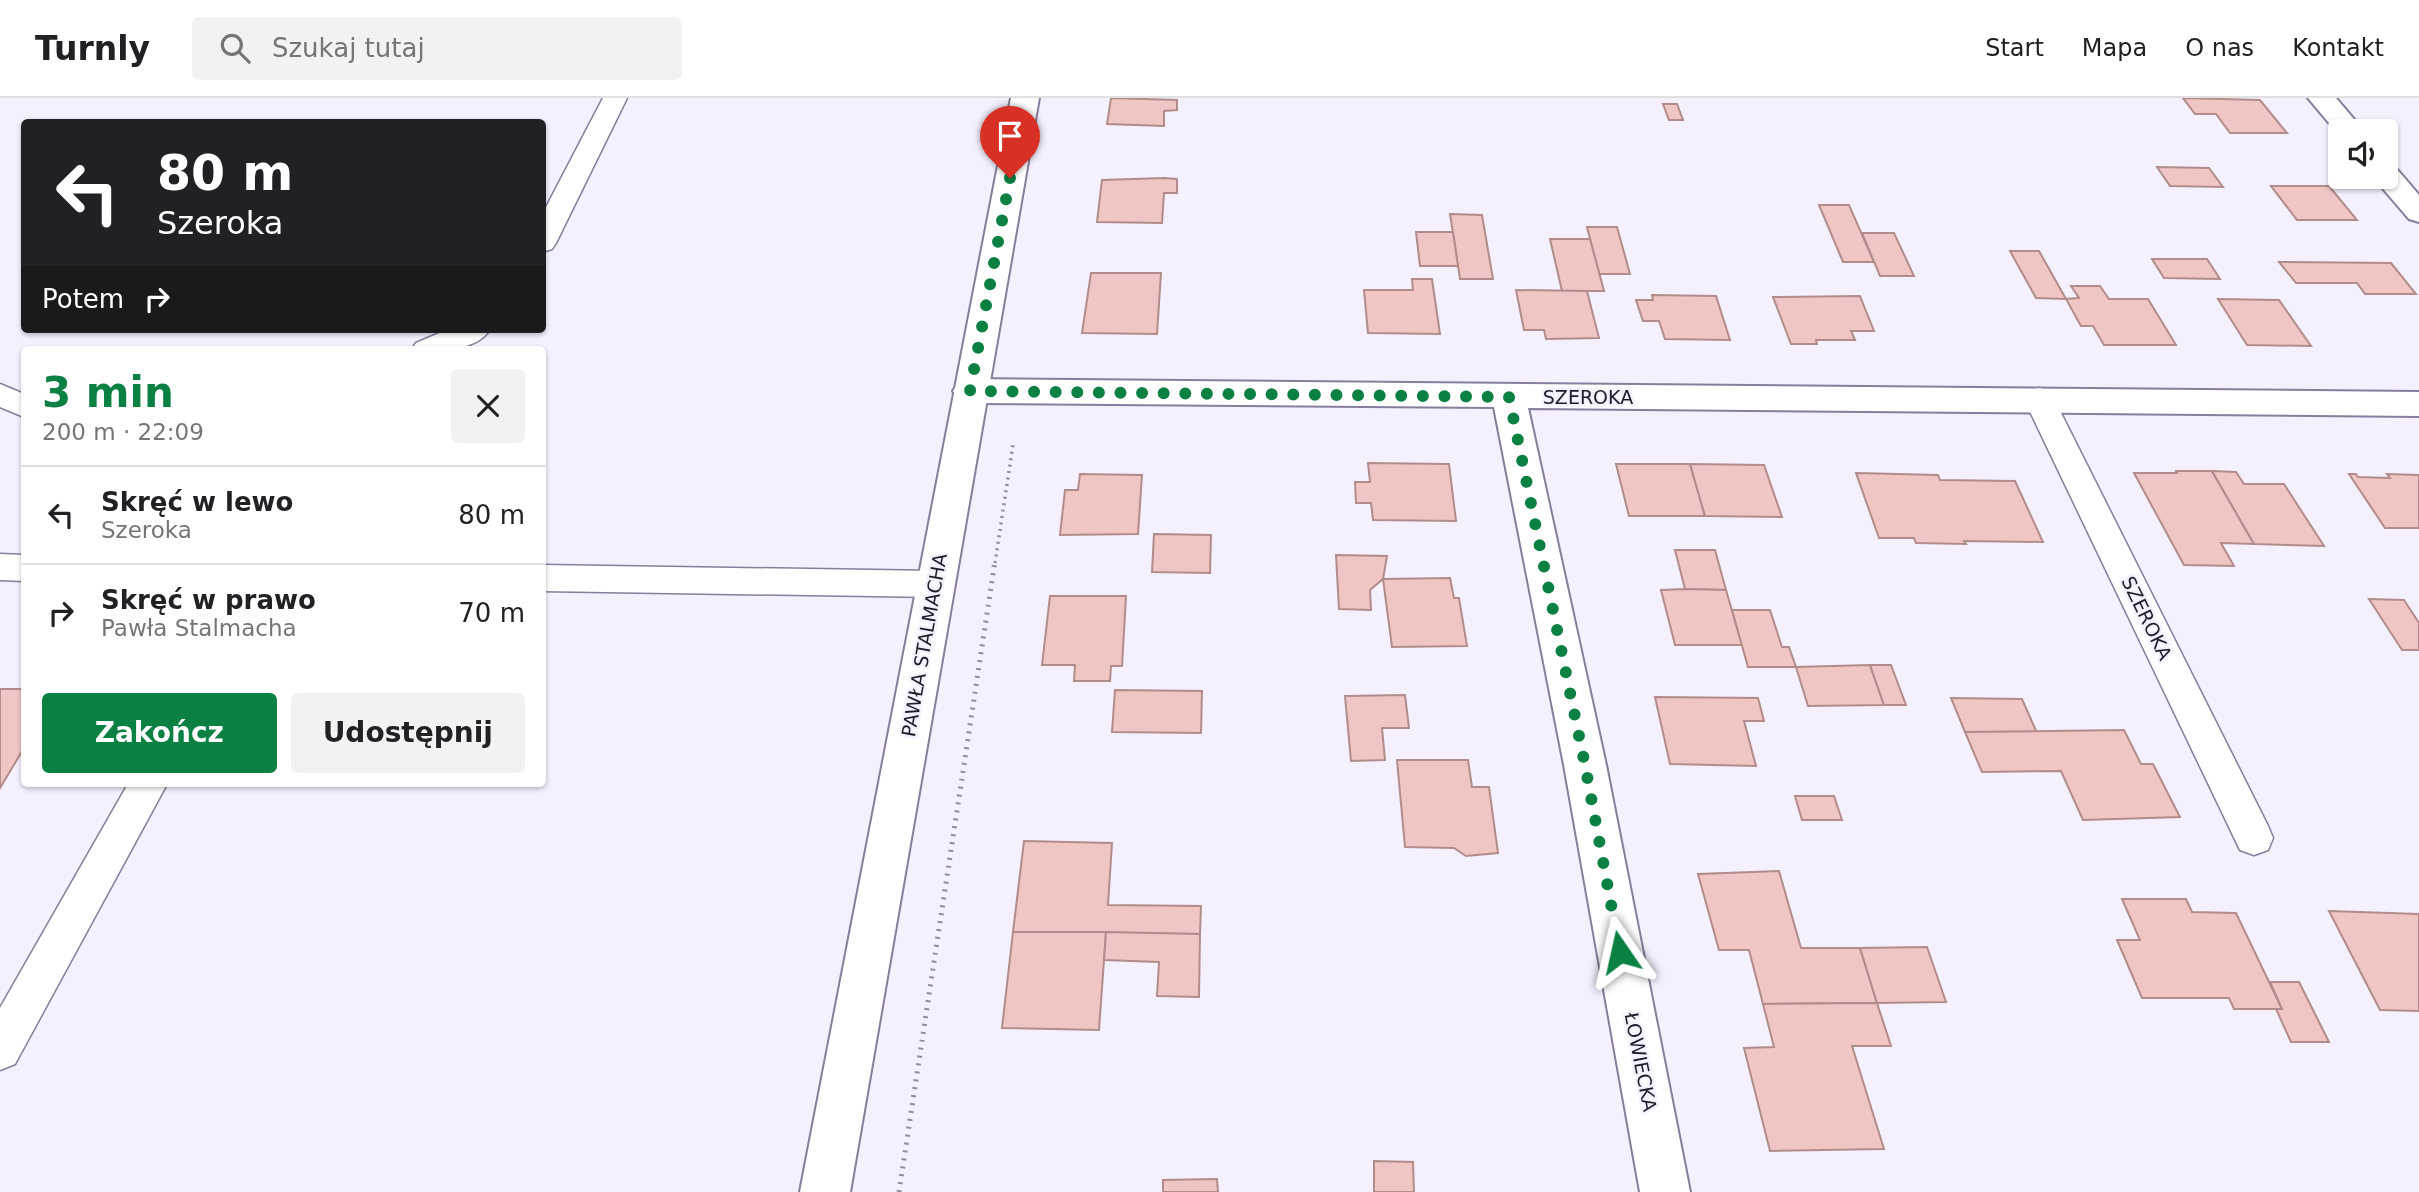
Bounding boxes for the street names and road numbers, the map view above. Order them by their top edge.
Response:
street label: SZEROKA [1543,386,1633,408]
street label: PAWŁA STALMACHA [897,551,951,739]
street label: SZEROKA [2117,573,2177,663]
street label: ŁOWIECKA [1620,1010,1661,1113]

